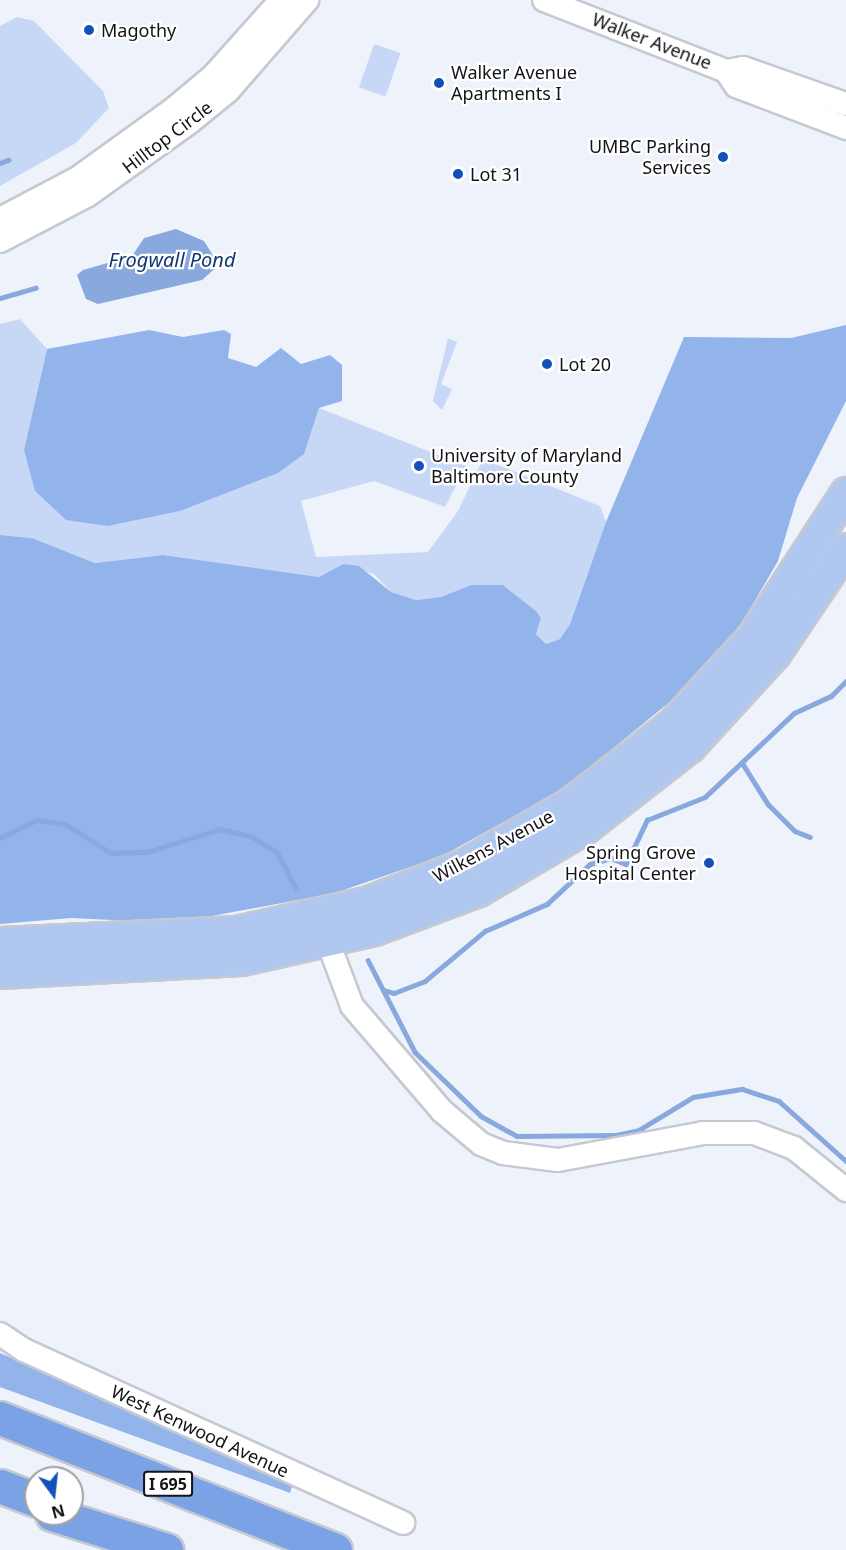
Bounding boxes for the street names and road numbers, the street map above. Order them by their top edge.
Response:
street label: Walker Avenue [589,8,715,74]
street label: Hilltop Circle [118,96,216,178]
street label: Wilkens Avenue [429,805,557,887]
street label: West Kenwood Avenue [108,1380,292,1482]
road number: I 695 [142,1471,194,1497]

